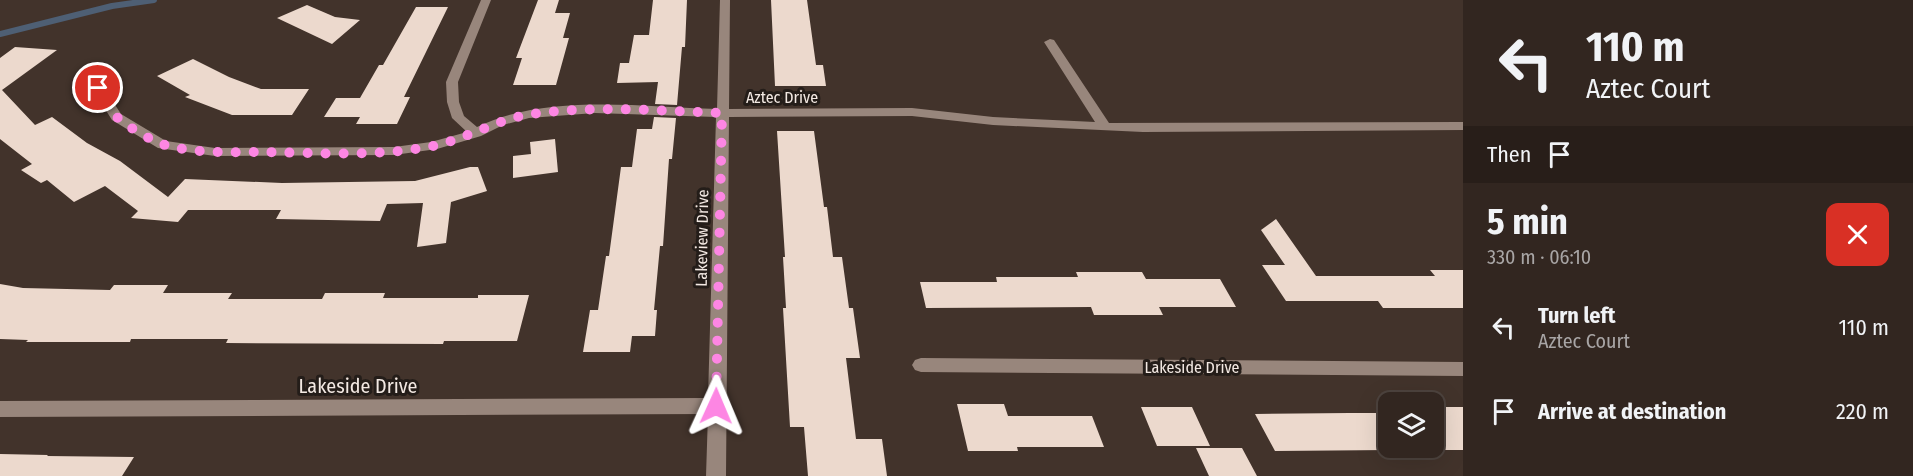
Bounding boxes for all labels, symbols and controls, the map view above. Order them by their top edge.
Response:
text: 110 m [1586,22,1685,72]
icon: left [1487,24,1565,102]
pin [72,62,123,113]
icon: arrive [81,71,114,104]
text: Aztec Court [1586,73,1710,105]
street label: Aztec Drive [746,88,818,107]
icon: arrive [1543,138,1576,171]
text: Then [1487,141,1531,168]
street label: Lakeview Drive [692,189,712,287]
text: 5 min [1487,200,1568,244]
button: close [1826,203,1889,266]
text: 330 m · 06:10 [1487,245,1591,269]
text: Turn left [1538,302,1616,329]
icon: left [1487,311,1520,344]
text: 110 m [1839,314,1889,341]
text: Aztec Court [1538,329,1630,353]
street label: Lakeside Drive [1144,358,1240,377]
street label: Lakeside Drive [299,374,417,398]
position arrow [684,374,748,438]
map controls [1378,392,1444,458]
button: layers [1378,392,1444,458]
icon: arrive [1487,395,1520,428]
text: Arrive at destination [1538,398,1726,425]
text: 220 m [1836,398,1889,425]

